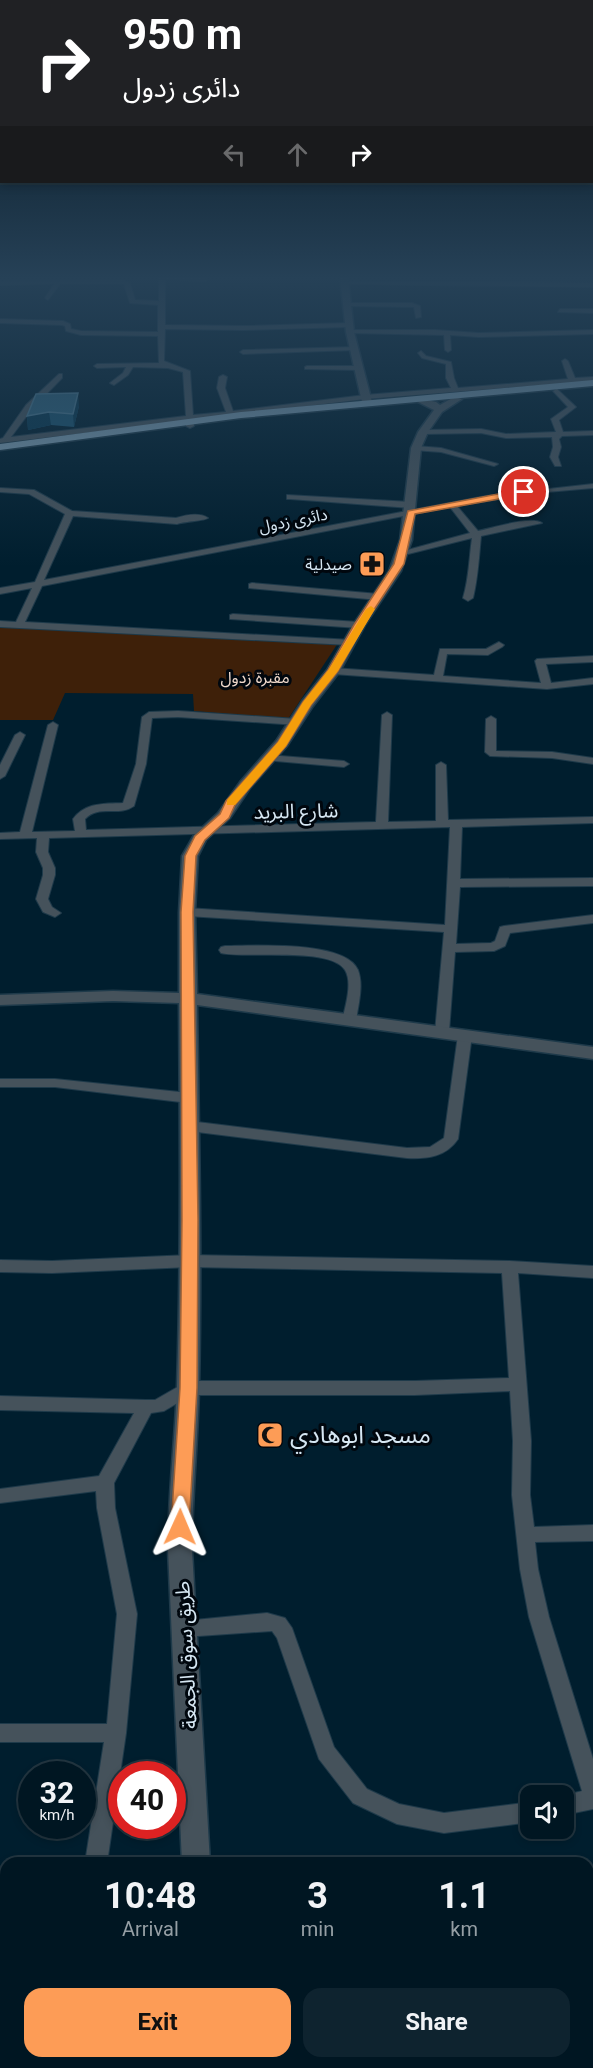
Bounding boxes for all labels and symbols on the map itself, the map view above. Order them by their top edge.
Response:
pin [498,466,549,517]
street label: دائرى زدول [257,505,329,537]
pharmacy icon: صيدلية [357,549,387,579]
place label: صيدلية [305,555,352,574]
park label: مقبرة زدول [220,668,290,688]
street label: شارع البريد [253,798,339,827]
mosque icon: مسجد ابوهادي [255,1420,285,1450]
place label: مسجد ابوهادي [290,1421,431,1454]
position arrow [148,1495,212,1559]
street label: طريق سوق الجمعة [170,1580,203,1729]
speed limit sign: 40 [108,1761,186,1839]

